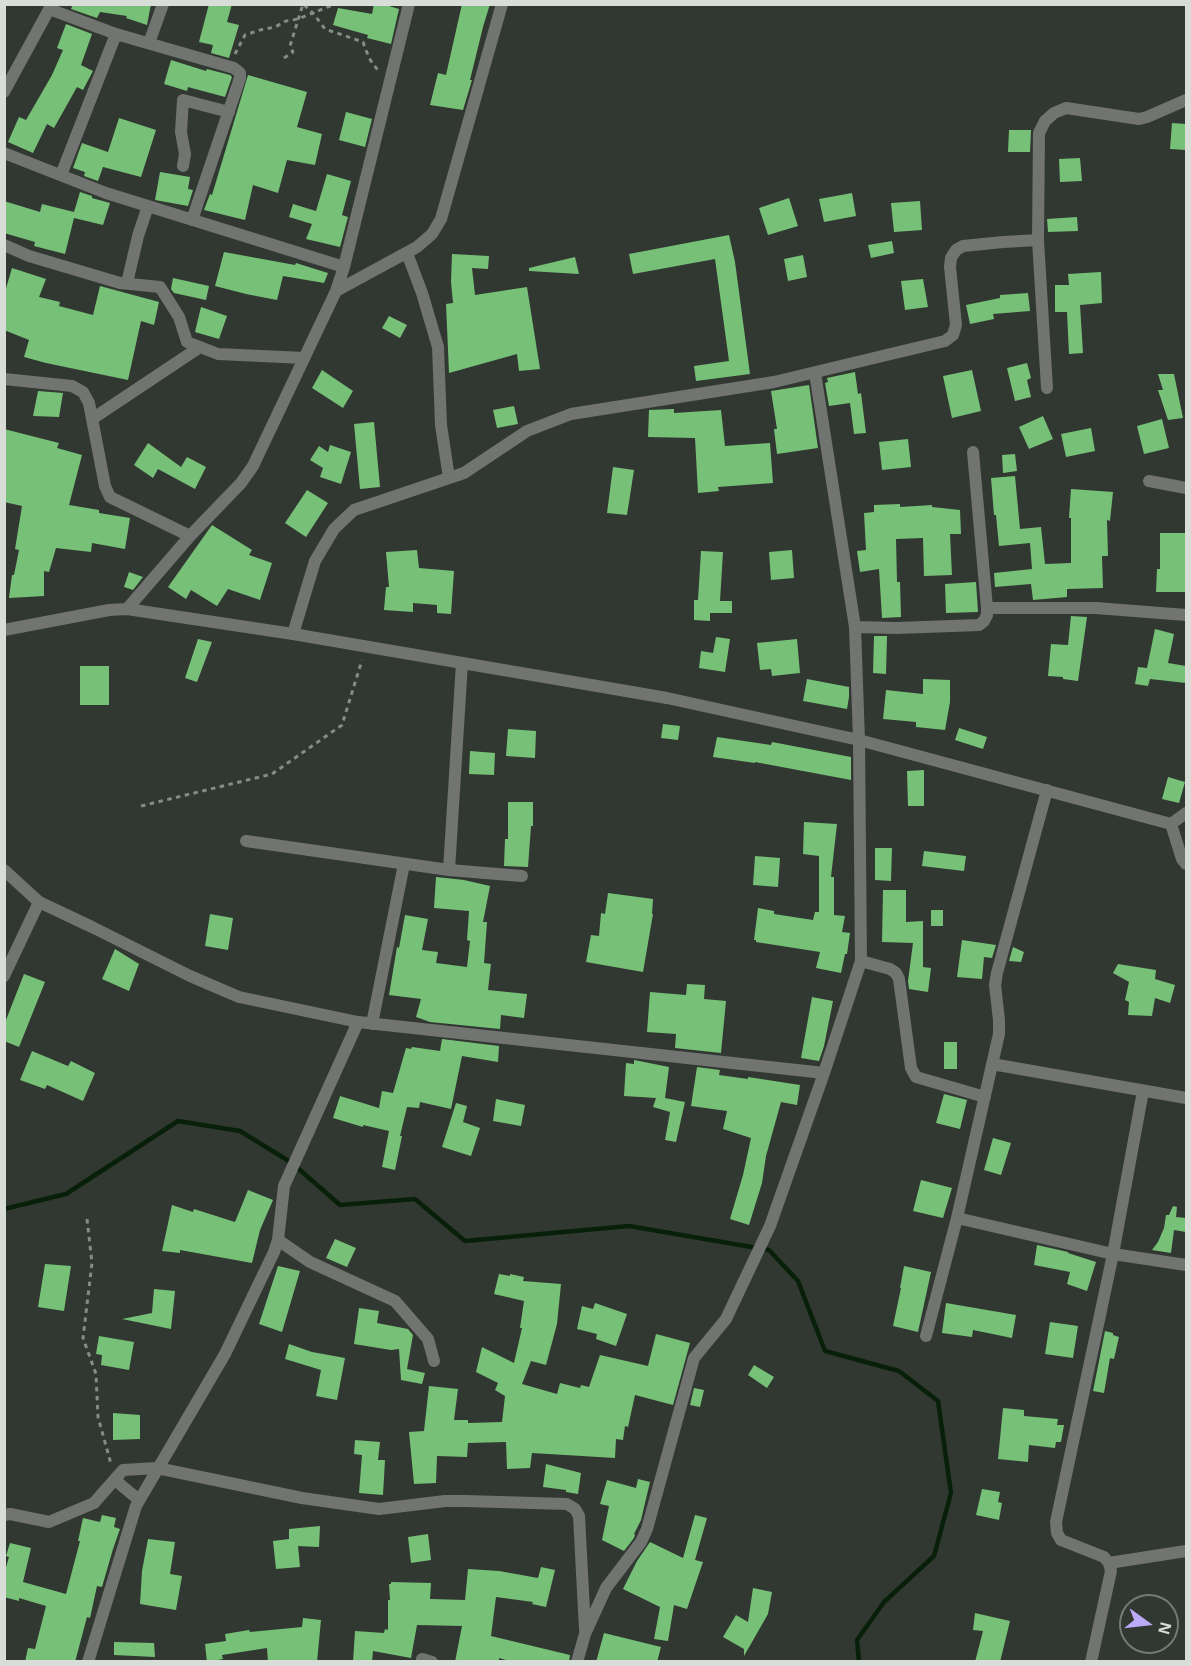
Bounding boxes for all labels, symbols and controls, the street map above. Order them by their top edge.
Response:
north arrow [1119,1594,1179,1654]
text: N [1155,1620,1175,1636]

